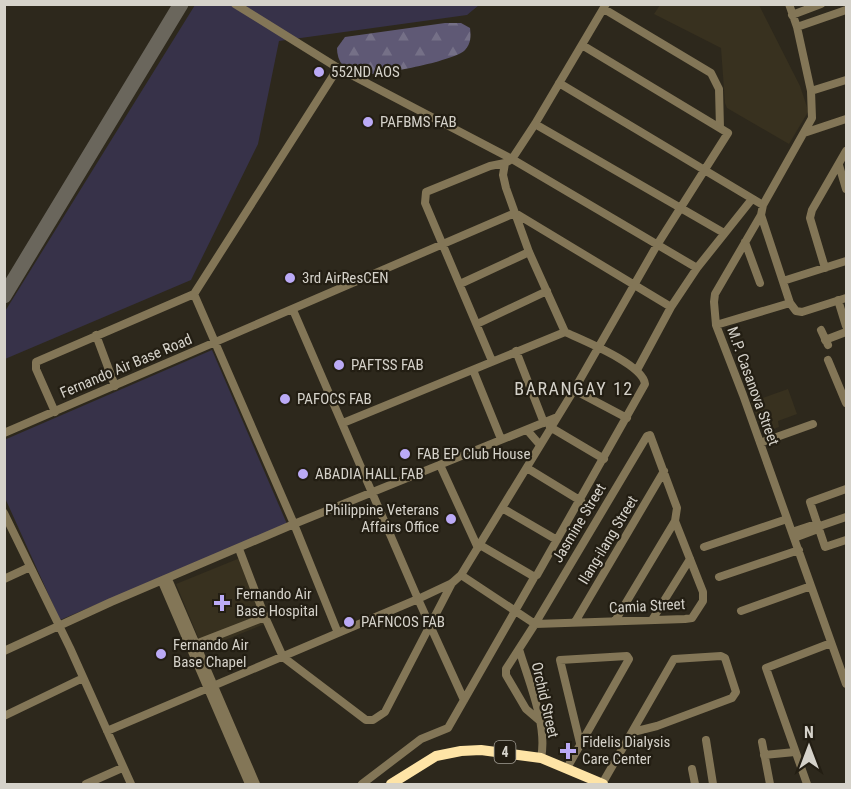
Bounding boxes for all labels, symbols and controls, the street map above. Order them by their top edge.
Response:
place label: 552ND AOS [331,63,400,81]
marker: 552ND AOS [312,65,326,79]
place label: PAFBMS FAB [380,113,457,131]
marker: PAFBMS FAB [361,115,375,129]
place label: 3rd AirResCEN [302,269,388,287]
marker: 3rd AirResCEN [283,271,297,285]
street label: M.P. Casanova Street [723,324,783,448]
street label: Fernando Air Base Road [57,330,195,402]
place label: PAFTSS FAB [351,356,424,374]
marker: PAFTSS FAB [332,358,346,372]
district label: BARANGAY 12 [514,378,634,399]
place label: PAFOCS FAB [297,390,372,408]
marker: PAFOCS FAB [278,392,292,406]
place label: FAB EP Club House [417,445,530,463]
marker: FAB EP Club House [398,447,412,461]
place label: ABADIA HALL FAB [315,465,424,483]
marker: ABADIA HALL FAB [296,467,310,481]
street label: Jasmine Street [548,480,610,566]
street label: Ilang-ilang Street [575,492,641,588]
place label: Philippine Veterans Affairs Office [325,501,439,536]
marker: Philippine Veterans Affairs Office [444,512,458,526]
place label: Fernando Air Base Hospital [236,585,318,620]
marker: Fernando Air Base Hospital [213,594,231,612]
street label: Camia Street [608,595,686,617]
place label: PAFNCOS FAB [361,613,445,631]
marker: PAFNCOS FAB [342,615,356,629]
place label: Fernando Air Base Chapel [173,636,249,671]
marker: Fernando Air Base Chapel [154,647,168,661]
street label: Orchid Street [528,660,562,740]
north arrow [779,717,839,777]
text: N [804,723,814,742]
place label: Fidelis Dialysis Care Center [582,733,670,768]
road number: 4 [494,741,516,763]
marker: Fidelis Dialysis Care Center [559,742,577,760]

